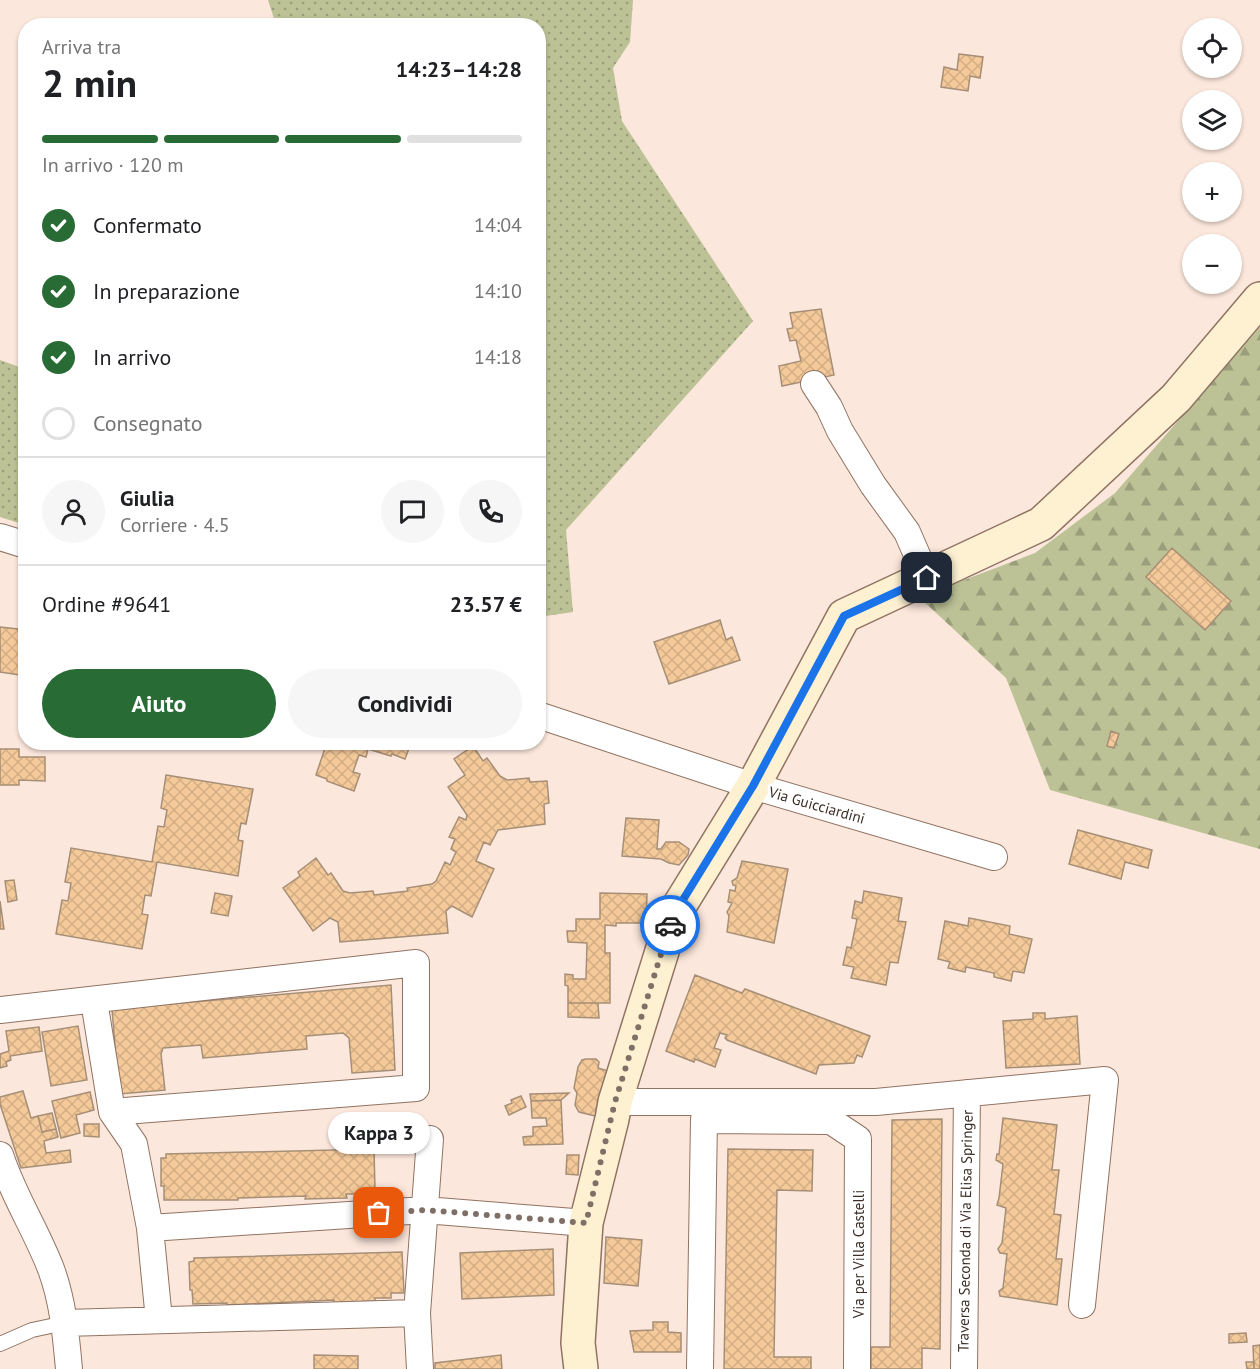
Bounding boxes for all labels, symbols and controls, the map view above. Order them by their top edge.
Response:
map controls [1182,18,1242,294]
button: locate [1182,18,1242,78]
text: Arriva tra [42,34,121,60]
text: 14:23–14:28 [396,55,522,83]
text: 2 min [42,57,137,108]
button: layers [1182,90,1242,150]
text: In arrivo · 120 m [42,152,183,178]
button: + [1182,162,1242,222]
icon: check [42,209,75,242]
text: Confermato [93,211,202,239]
text: 14:04 [474,212,522,238]
button: − [1182,234,1242,294]
icon: check [42,275,75,308]
text: In preparazione [93,277,240,305]
text: 14:10 [474,278,522,304]
icon: check [42,341,75,374]
text: In arrivo [93,343,171,371]
text: 14:18 [474,344,522,370]
text: Consegnato [93,409,203,437]
button: person [42,480,105,543]
button: chat [381,480,444,543]
button: phone [459,480,522,543]
text: Giulia [120,484,174,512]
text: Corriere · 4.5 [120,512,230,538]
pin [901,552,952,603]
icon: home [910,561,943,594]
text: Ordine #9641 [42,590,171,618]
text: 23.57 € [450,590,522,618]
button: Aiuto [42,669,276,738]
button: Condividi [288,669,522,738]
street label: Via Guicciardini [766,782,867,828]
courier [640,895,700,955]
icon: car [654,909,687,942]
street label: Traversa Seconda di Via Elisa Springer [953,1110,977,1352]
callout: Kappa 3 [328,1111,430,1153]
text: Kappa 3 [344,1120,414,1146]
pin [353,1187,404,1238]
street label: Via per Villa Castelli [849,1190,868,1319]
icon: bag [362,1196,395,1229]

